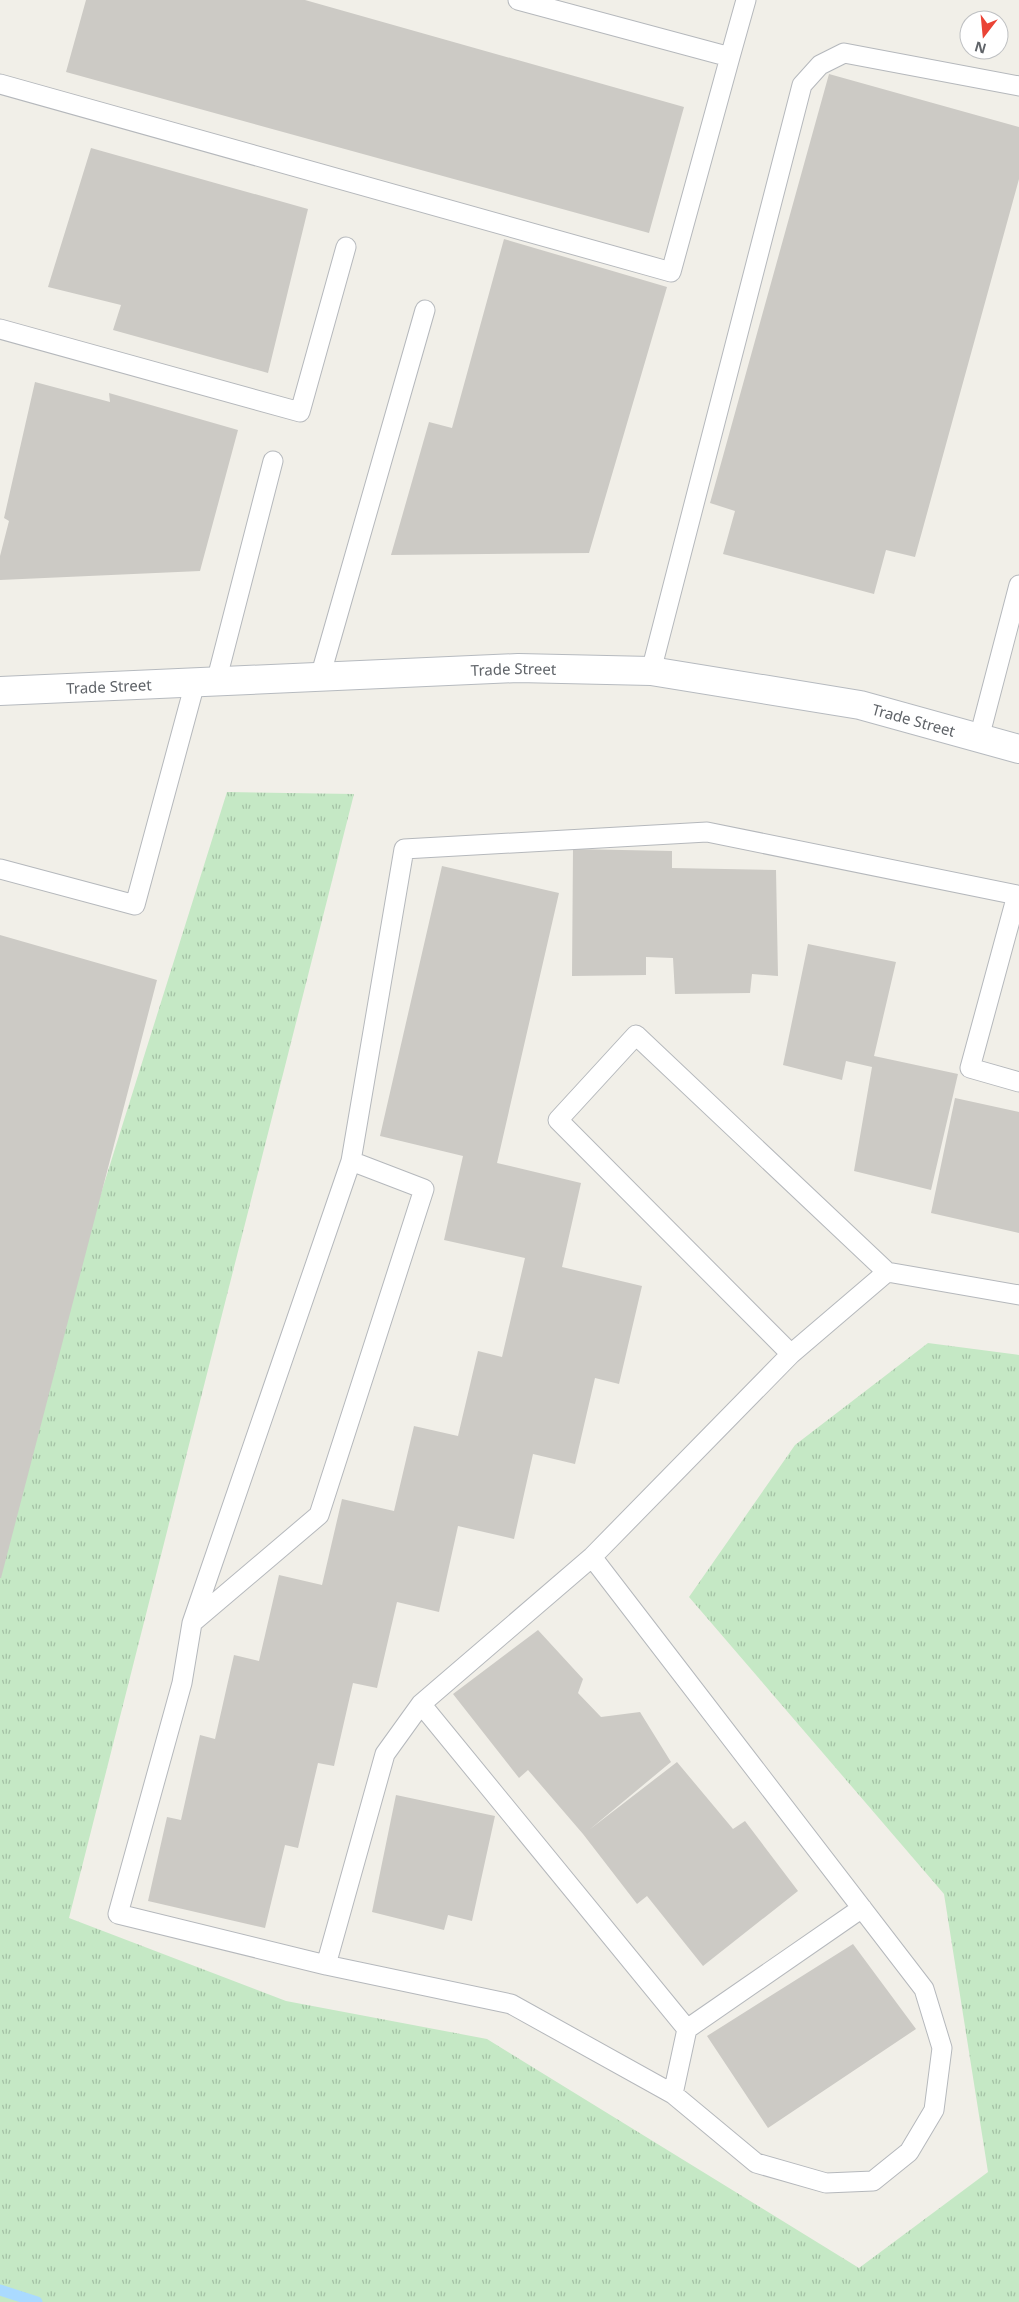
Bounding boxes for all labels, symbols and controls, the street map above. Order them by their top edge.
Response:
north arrow [959,10,1009,60]
text: N [972,37,988,59]
street label: Trade Street [470,658,557,680]
street label: Trade Street [66,674,153,698]
street label: Trade Street [870,699,958,741]

